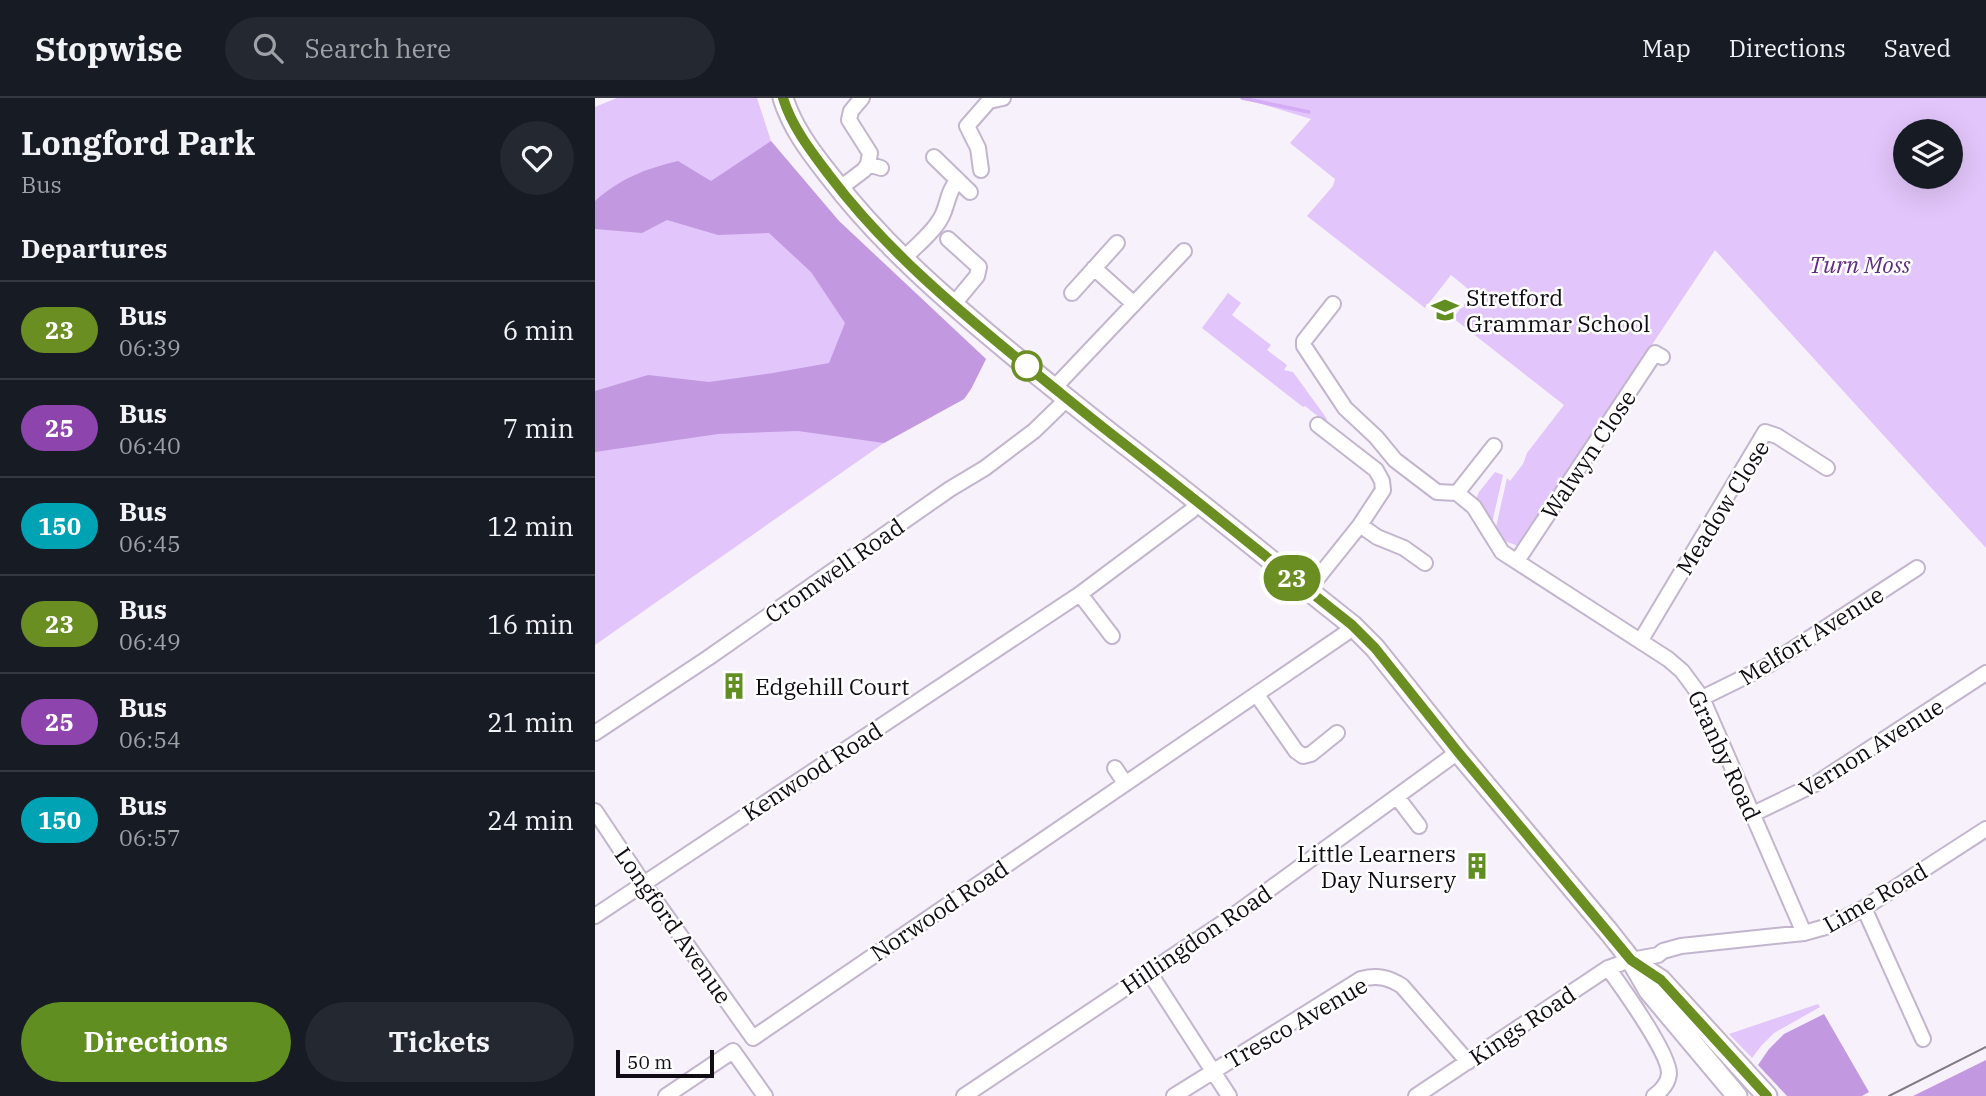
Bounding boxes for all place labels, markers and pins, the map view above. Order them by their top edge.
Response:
place label: Stretford Grammar School [1466,282,1650,338]
school or university icon: Stretford Grammar School [1430,295,1460,325]
unlabelled marker [1012,351,1042,381]
building icon: Edgehill Court [719,671,749,701]
place label: Edgehill Court [755,671,909,701]
place label: Little Learners Day Nursery [1297,838,1457,894]
building icon: Little Learners Day Nursery [1462,851,1492,881]

